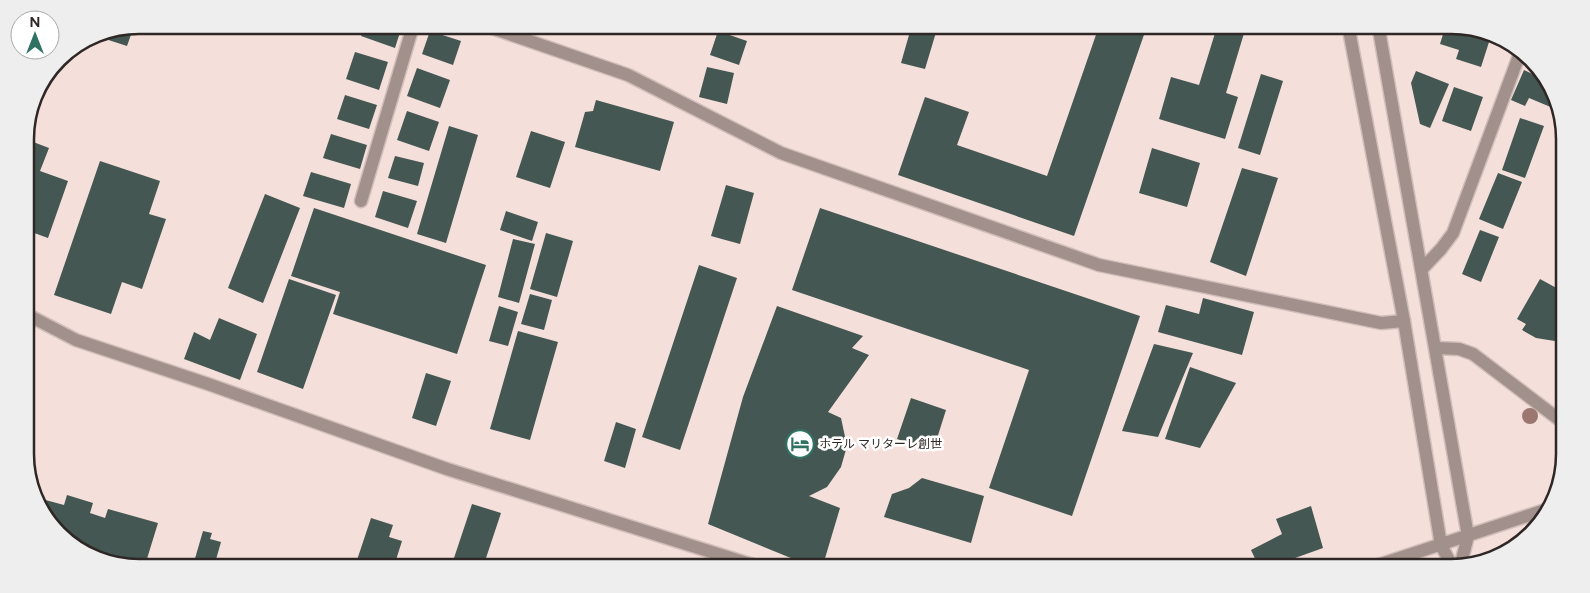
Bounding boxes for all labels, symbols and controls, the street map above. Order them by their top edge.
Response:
north arrow [10,10,60,60]
text: N [30,14,40,31]
hotel icon: ホテル マリターレ創世 [785,429,815,459]
place label: ホテル マリターレ創世 [819,437,942,451]

